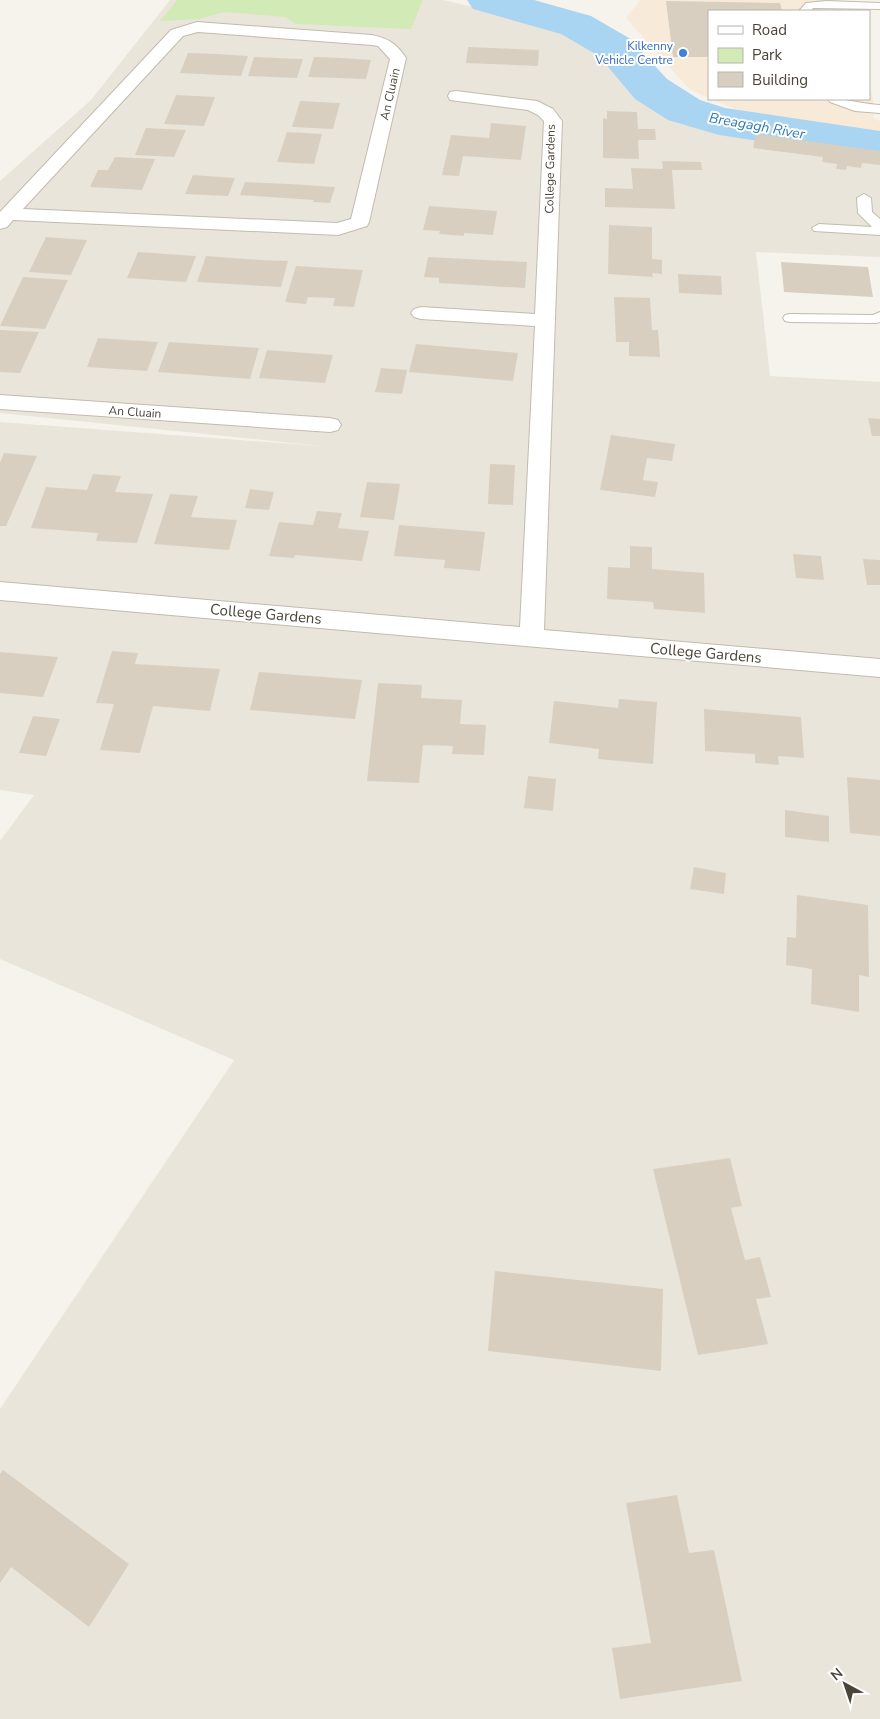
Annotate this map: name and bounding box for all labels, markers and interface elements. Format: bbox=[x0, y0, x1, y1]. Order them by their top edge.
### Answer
legend bbox=[708, 10, 870, 100]
text: Road bbox=[752, 20, 787, 40]
place label: Kilkenny Vehicle Centre bbox=[594, 38, 674, 68]
text: Park bbox=[752, 45, 782, 65]
marker: Kilkenny Vehicle Centre bbox=[677, 47, 689, 59]
street label: An Cluain bbox=[376, 66, 404, 122]
text: Building bbox=[752, 70, 808, 90]
water label: Breagagh River bbox=[708, 108, 807, 144]
street label: College Gardens bbox=[541, 124, 559, 214]
street label: An Cluain bbox=[108, 402, 162, 422]
street label: College Gardens bbox=[209, 599, 323, 629]
street label: College Gardens bbox=[649, 638, 763, 668]
north arrow bbox=[820, 1659, 870, 1709]
text: N bbox=[827, 1664, 847, 1685]

